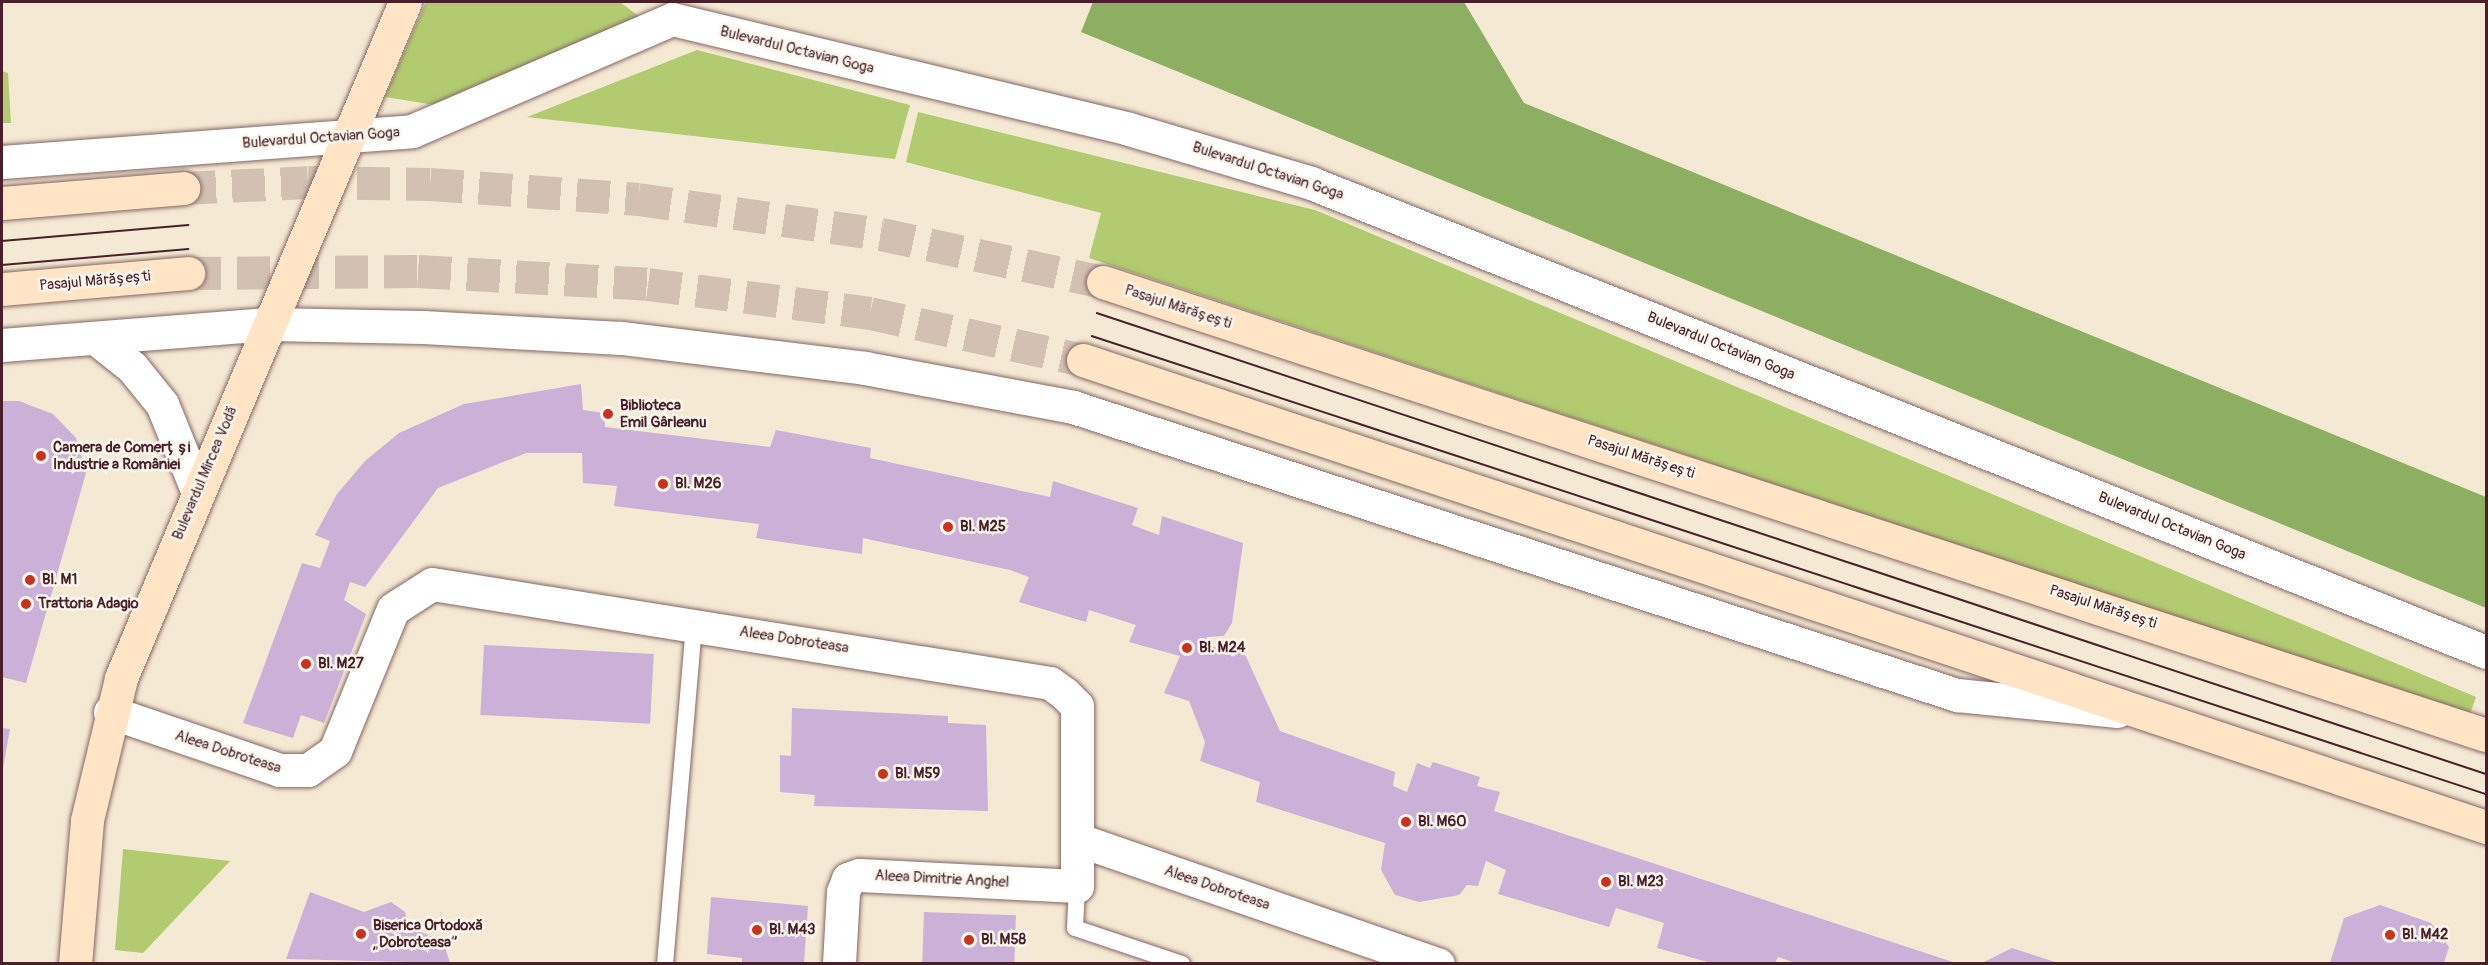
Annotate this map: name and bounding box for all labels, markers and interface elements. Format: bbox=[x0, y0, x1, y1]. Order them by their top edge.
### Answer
street label: Bulevardul Octavian Goga bbox=[718, 22, 876, 78]
street label: Bulevardul Octavian Goga bbox=[242, 124, 400, 152]
street label: Bulevardul Octavian Goga bbox=[1190, 138, 1346, 204]
street label: Pasajul Mărășești bbox=[39, 267, 151, 295]
street label: Pasajul Mărășești bbox=[1122, 281, 1234, 333]
street label: Bulevardul Octavian Goga bbox=[1644, 308, 1798, 384]
place label: Biblioteca Emil Gârleanu bbox=[620, 396, 706, 431]
street label: Bulevardul Mircea Vodă bbox=[169, 403, 241, 543]
marker: Biblioteca Emil Gârleanu bbox=[601, 407, 615, 421]
street label: Pasajul Mărășești bbox=[1585, 431, 1697, 483]
place label: Camera de Comerț și Industrie a României bbox=[53, 438, 191, 473]
marker: Camera de Comerț și Industrie a României bbox=[34, 449, 48, 463]
place label: Bl. M26 bbox=[675, 475, 722, 493]
marker: Bl. M26 bbox=[656, 477, 670, 491]
street label: Bulevardul Octavian Goga bbox=[2095, 488, 2249, 564]
place label: Bl. M25 bbox=[960, 518, 1006, 536]
marker: Bl. M25 bbox=[941, 520, 955, 534]
place label: Bl. M1 bbox=[42, 571, 77, 589]
marker: Bl. M1 bbox=[23, 573, 37, 587]
street label: Pasajul Mărășești bbox=[2047, 581, 2159, 633]
place label: Trattoria Adagio bbox=[38, 595, 138, 613]
marker: Trattoria Adagio bbox=[19, 597, 33, 611]
street label: Aleea Dobroteasa bbox=[738, 622, 850, 658]
place label: Bl. M24 bbox=[1199, 639, 1245, 657]
marker: Bl. M24 bbox=[1180, 641, 1194, 655]
place label: Bl. M27 bbox=[318, 655, 364, 673]
marker: Bl. M27 bbox=[299, 657, 313, 671]
street label: Aleea Dobroteasa bbox=[173, 726, 283, 778]
place label: Bl. M59 bbox=[895, 765, 940, 783]
marker: Bl. M59 bbox=[876, 767, 890, 781]
place label: Bl. M60 bbox=[1418, 813, 1466, 831]
marker: Bl. M60 bbox=[1399, 815, 1413, 829]
street label: Aleea Dobroteasa bbox=[1162, 862, 1272, 914]
street label: Aleea Dimitrie Anghel bbox=[874, 866, 1010, 892]
place label: Bl. M23 bbox=[1618, 873, 1664, 891]
marker: Bl. M23 bbox=[1599, 875, 1613, 889]
place label: Biserica Ortodoxă „Dobroteasa” bbox=[373, 916, 483, 951]
place label: Bl. M43 bbox=[769, 921, 815, 939]
marker: Bl. M43 bbox=[750, 923, 764, 937]
place label: Bl. M42 bbox=[2402, 926, 2448, 944]
marker: Biserica Ortodoxă „Dobroteasa” bbox=[354, 927, 368, 941]
marker: Bl. M42 bbox=[2383, 928, 2397, 942]
place label: Bl. M58 bbox=[981, 931, 1026, 949]
marker: Bl. M58 bbox=[962, 933, 976, 947]

